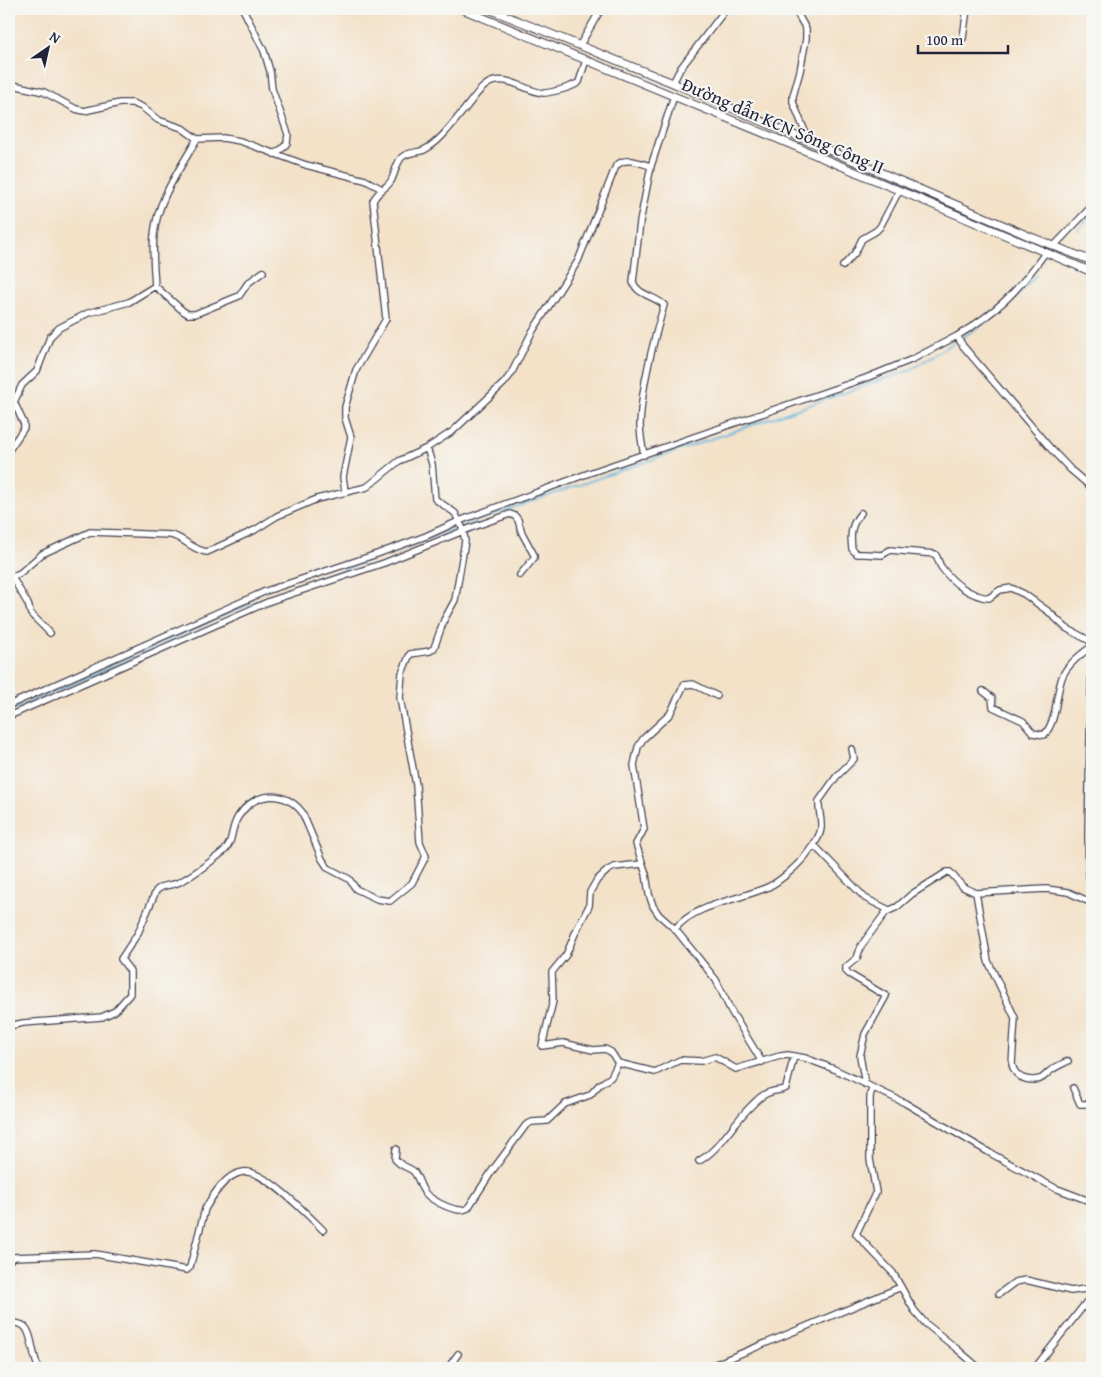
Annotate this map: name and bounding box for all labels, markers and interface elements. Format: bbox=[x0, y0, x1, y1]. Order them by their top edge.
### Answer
north arrow bbox=[22, 22, 72, 72]
scale bar bbox=[918, 22, 1008, 54]
text: N bbox=[46, 26, 65, 48]
text: 100 m bbox=[926, 29, 964, 50]
street label: Đường dẫn KCN Sông Công II bbox=[678, 71, 889, 181]

